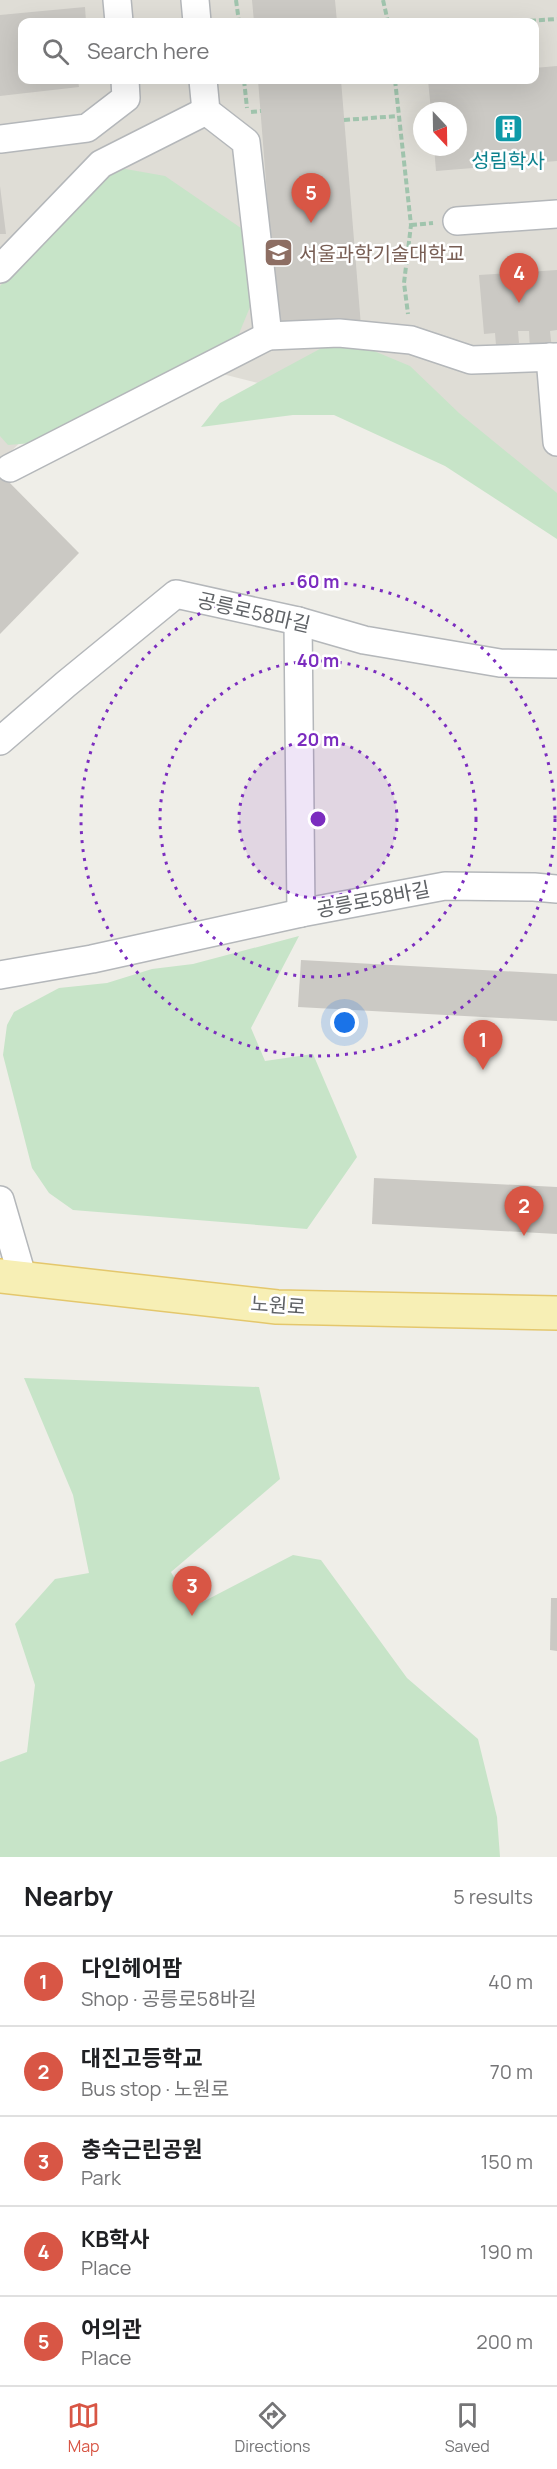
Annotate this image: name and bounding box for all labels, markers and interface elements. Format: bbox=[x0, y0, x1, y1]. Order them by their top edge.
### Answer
search box bbox=[18, 18, 539, 84]
icon: search bbox=[39, 35, 72, 68]
text: Search here bbox=[87, 36, 209, 66]
north arrow bbox=[413, 102, 467, 156]
building icon: 성림학사 bbox=[492, 113, 524, 145]
place label: 성림학사 bbox=[471, 147, 545, 174]
pin: 5 bbox=[292, 174, 330, 223]
school or university icon: 서울과학기술대학교 bbox=[262, 237, 294, 269]
place label: 서울과학기술대학교 bbox=[299, 240, 465, 267]
pin: 4 bbox=[500, 254, 538, 303]
text: 60 m bbox=[297, 569, 339, 593]
street label: 공릉로58마길 bbox=[195, 586, 313, 638]
text: 40 m bbox=[297, 648, 339, 672]
text: 20 m bbox=[297, 727, 339, 751]
centre of rings bbox=[308, 809, 328, 829]
street label: 공릉로58바길 bbox=[314, 875, 432, 923]
your location bbox=[330, 1008, 359, 1037]
pin: 1 bbox=[464, 1020, 502, 1070]
pin: 2 bbox=[504, 1186, 544, 1236]
street label: 노원로 bbox=[250, 1290, 306, 1320]
pin: 3 bbox=[172, 1566, 212, 1616]
text: Nearby bbox=[24, 1878, 113, 1914]
text: 5 results bbox=[453, 1883, 533, 1910]
text: 다인헤어팜 bbox=[81, 1953, 182, 1983]
text: 1 bbox=[39, 1968, 48, 1995]
text: 40 m bbox=[488, 1968, 533, 1995]
text: Shop · 공릉로58바길 bbox=[81, 1985, 257, 2012]
text: 대진고등학교 bbox=[81, 2043, 202, 2073]
text: 2 bbox=[38, 2058, 49, 2085]
text: 70 m bbox=[490, 2058, 533, 2085]
text: Bus stop · 노원로 bbox=[81, 2075, 229, 2102]
text: 충숙근린공원 bbox=[81, 2134, 202, 2164]
text: 3 bbox=[38, 2148, 49, 2175]
text: 150 m bbox=[480, 2148, 533, 2175]
text: Park bbox=[81, 2164, 121, 2191]
text: KB학사 bbox=[81, 2224, 150, 2254]
text: 4 bbox=[37, 2238, 50, 2265]
text: 190 m bbox=[480, 2238, 533, 2265]
text: Place bbox=[81, 2254, 131, 2281]
text: 어의관 bbox=[81, 2314, 142, 2344]
text: 5 bbox=[38, 2328, 49, 2355]
text: 200 m bbox=[476, 2328, 533, 2355]
text: Place bbox=[81, 2344, 131, 2371]
tab: Map bbox=[67, 2399, 100, 2457]
tab: Directions bbox=[235, 2399, 310, 2457]
tab: Saved bbox=[445, 2399, 490, 2457]

